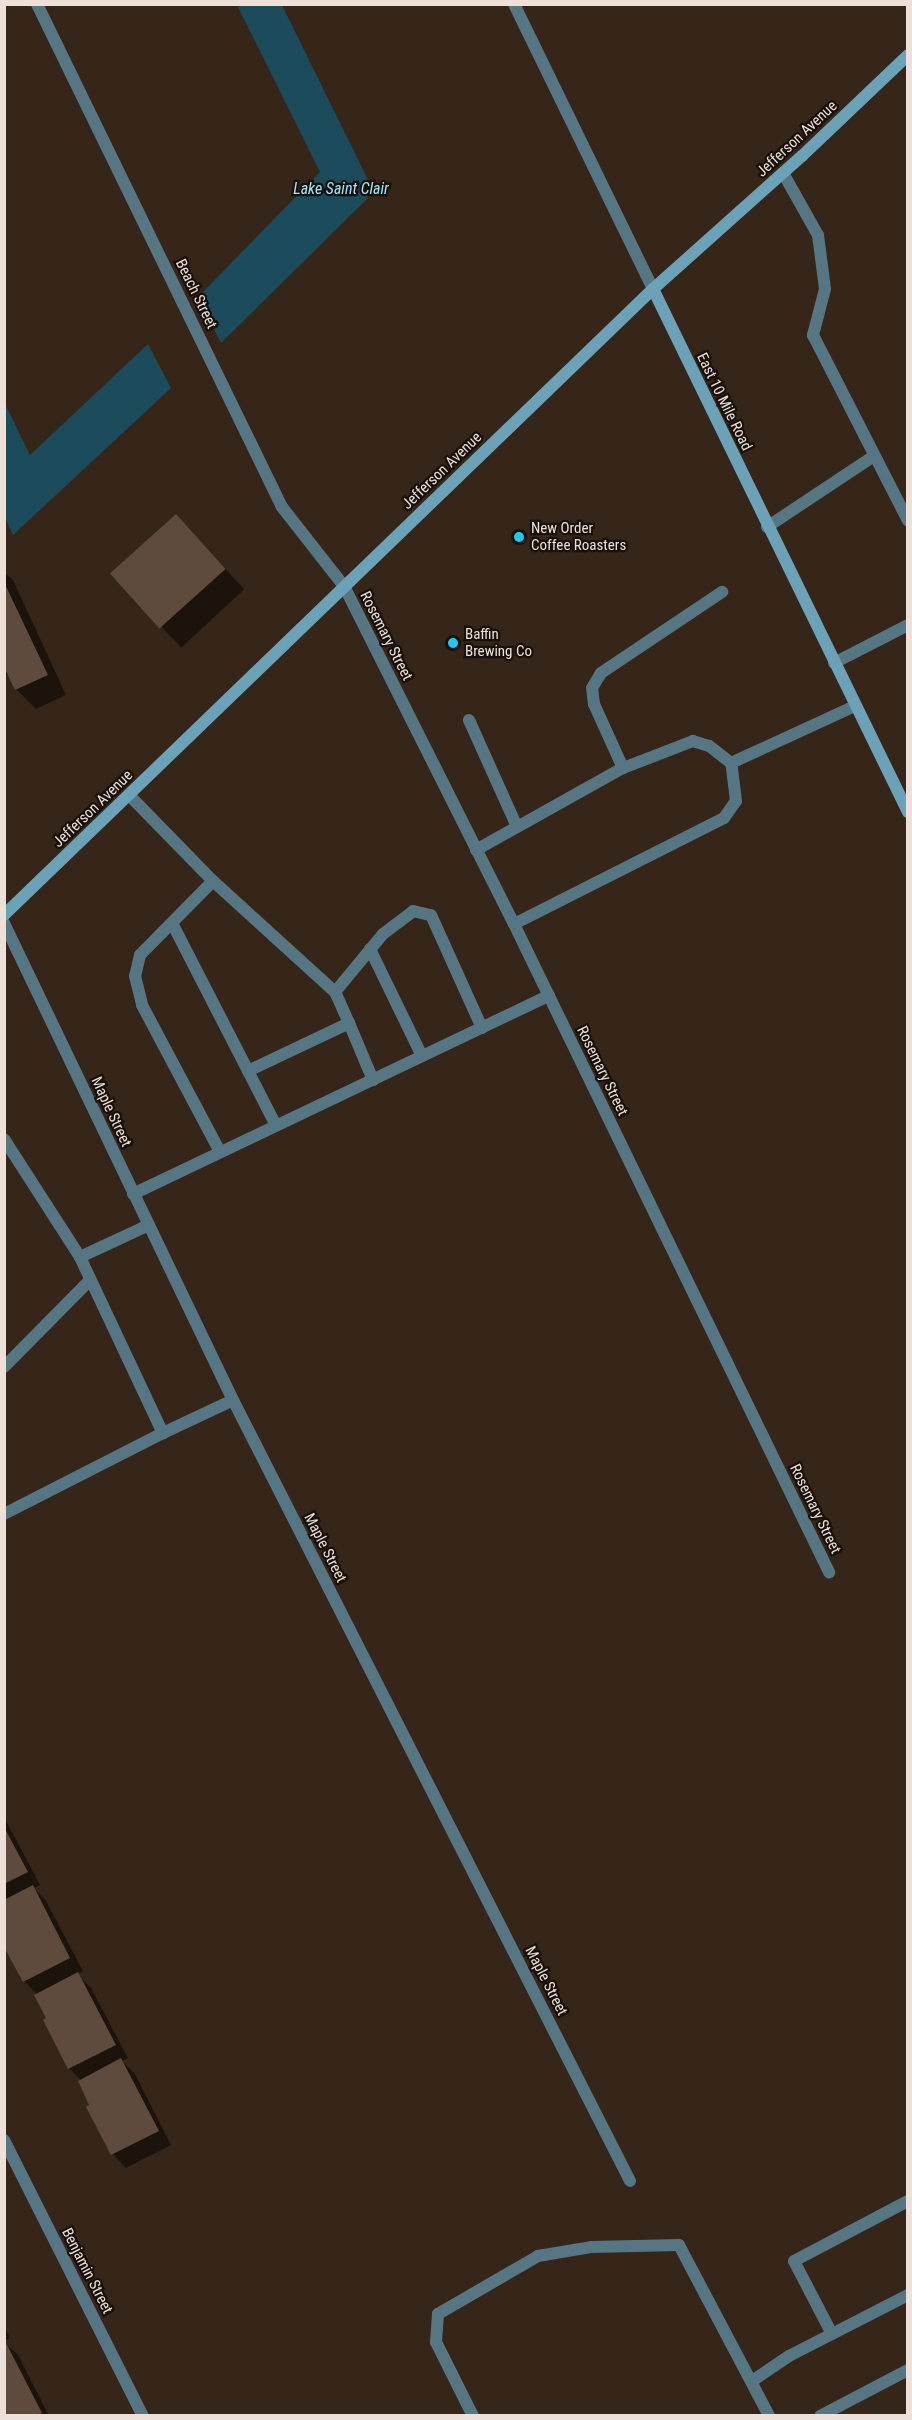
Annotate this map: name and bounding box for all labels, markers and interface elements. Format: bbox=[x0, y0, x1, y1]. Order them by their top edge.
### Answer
street label: Jefferson Avenue bbox=[753, 97, 841, 181]
water label: Lake Saint Clair bbox=[293, 179, 389, 199]
street label: Beach Street bbox=[171, 256, 221, 332]
street label: East 10 Mile Road bbox=[693, 350, 755, 454]
street label: Jefferson Avenue bbox=[399, 429, 485, 513]
place label: New Order Coffee Roasters bbox=[531, 519, 626, 554]
marker: New Order Coffee Roasters bbox=[512, 530, 526, 544]
street label: Rosemary Street bbox=[356, 589, 416, 683]
place label: Baffin Brewing Co bbox=[465, 625, 532, 660]
marker: Baffin Brewing Co bbox=[446, 636, 460, 650]
street label: Jefferson Avenue bbox=[50, 767, 136, 851]
street label: Rosemary Street bbox=[573, 1023, 631, 1119]
street label: Maple Street bbox=[87, 1074, 135, 1150]
street label: Rosemary Street bbox=[786, 1461, 844, 1557]
street label: Maple Street bbox=[300, 1511, 350, 1585]
street label: Maple Street bbox=[521, 1944, 571, 2018]
street label: Benjamin Street bbox=[58, 2225, 116, 2317]

